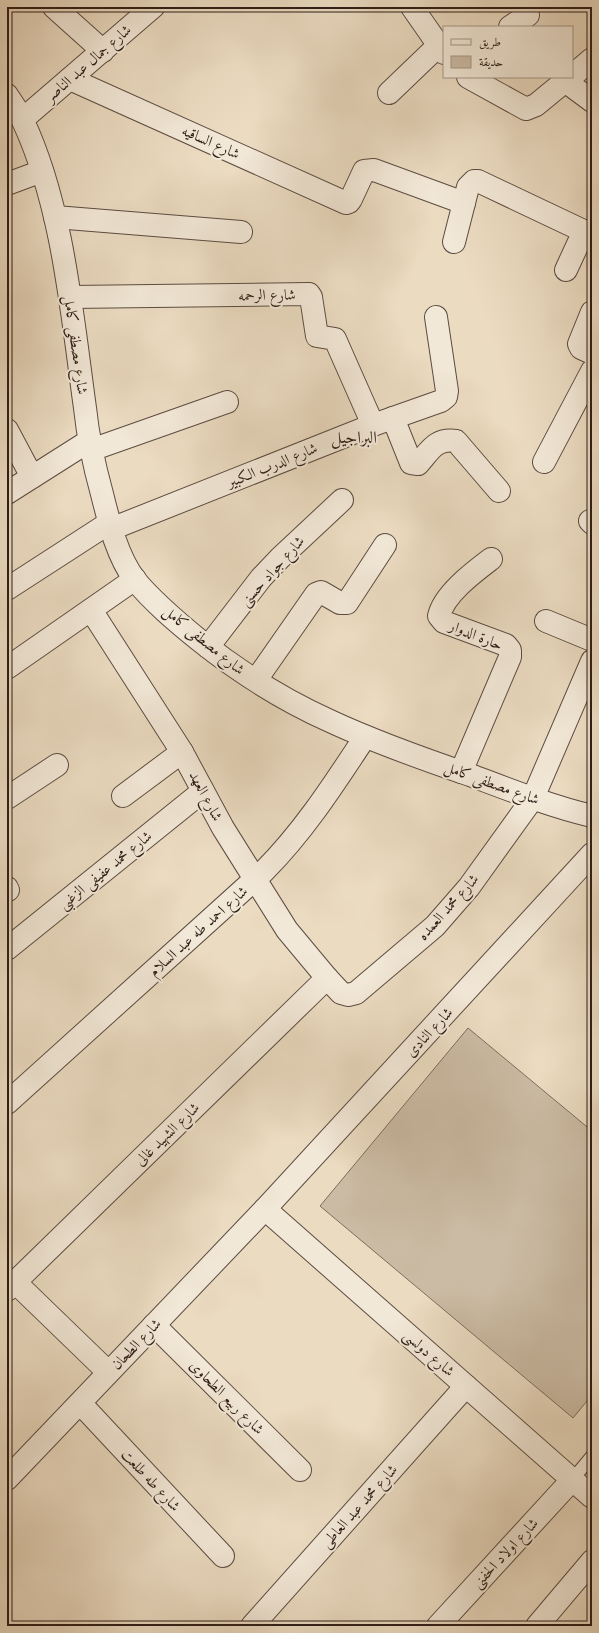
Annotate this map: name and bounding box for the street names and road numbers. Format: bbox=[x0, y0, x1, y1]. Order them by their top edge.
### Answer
street label: شارع جمال عبد الناصر bbox=[39, 20, 138, 110]
street label: شارع الساقيه bbox=[178, 120, 243, 166]
street label: شارع الرحمه bbox=[238, 284, 296, 309]
street label: شارع مصطفى كامل bbox=[56, 294, 93, 396]
street label: شارع الدرب الكبير bbox=[222, 438, 321, 496]
street label: شارع جواد حسنى bbox=[235, 531, 311, 613]
street label: شارع مصطفى كامل bbox=[157, 601, 249, 681]
street label: حارة الدوار bbox=[444, 614, 506, 655]
street label: شارع مصطفى كامل bbox=[441, 757, 542, 812]
street label: شارع العهد bbox=[182, 767, 228, 826]
street label: شارع محمد عفيفى الزغبى bbox=[54, 826, 158, 916]
street label: شارع محمد العمده bbox=[413, 869, 485, 947]
street label: شارع احمد طه عبد السلام bbox=[144, 881, 254, 983]
street label: شارع النادى bbox=[401, 1003, 459, 1063]
street label: شارع الشهيد غالى bbox=[130, 1098, 206, 1172]
street label: شارع الطحان bbox=[106, 1314, 168, 1376]
street label: شارع دولسى bbox=[397, 1325, 459, 1383]
street label: شارع ربيع الطحاوى bbox=[182, 1355, 269, 1442]
street label: شارع طه طلعت bbox=[115, 1444, 185, 1518]
street label: شارع محمد عبد العاطى bbox=[316, 1460, 404, 1554]
street label: شارع اولاد الحفنى bbox=[467, 1514, 545, 1594]

